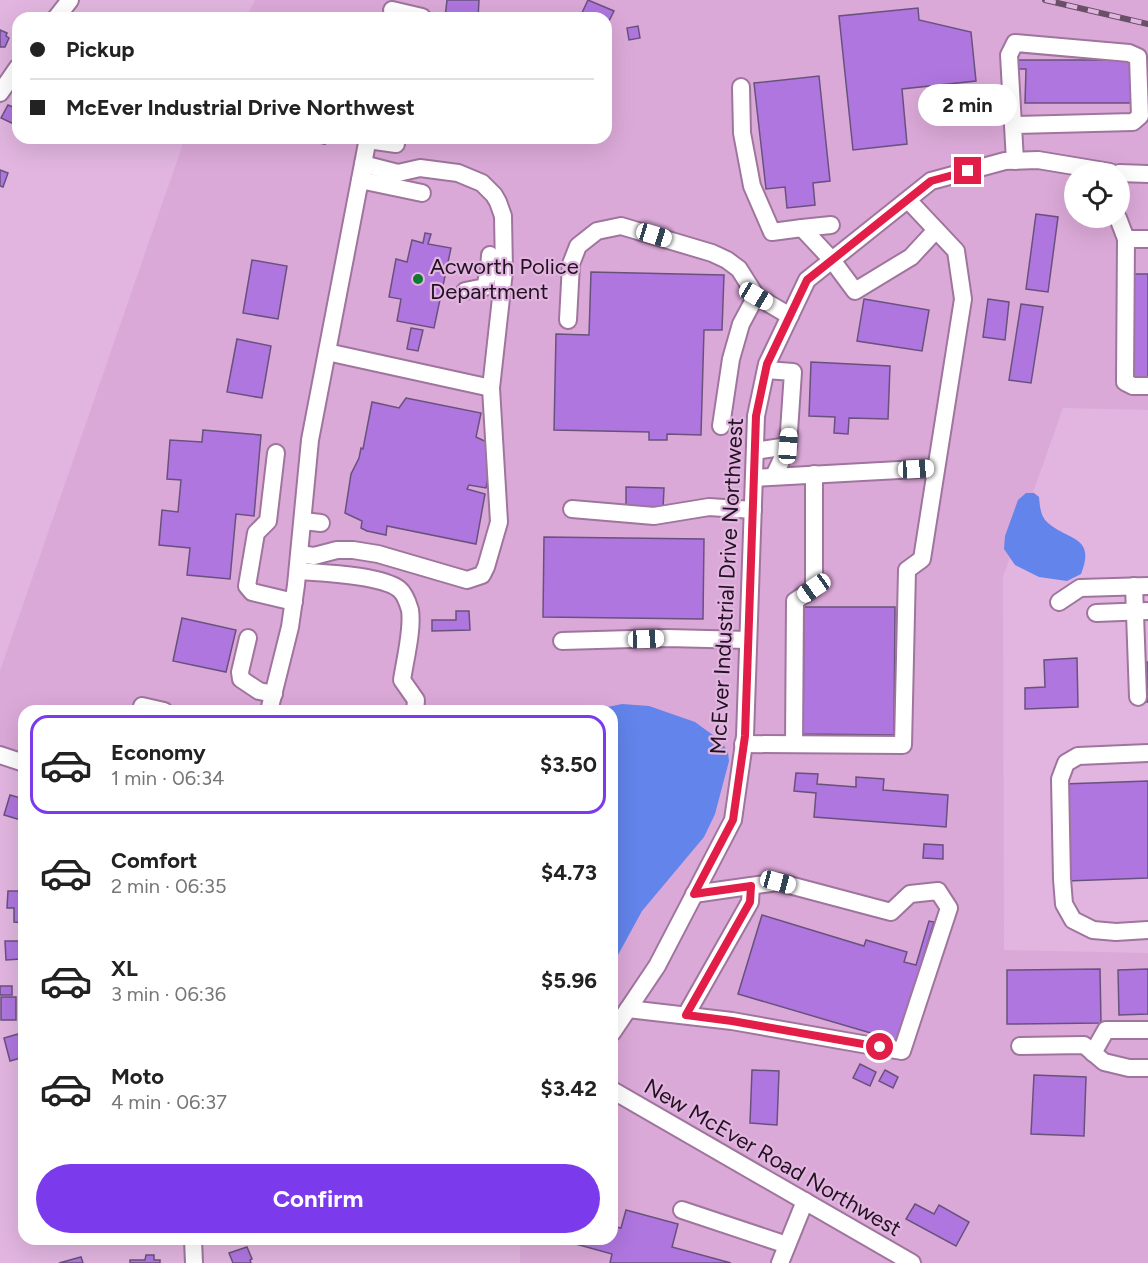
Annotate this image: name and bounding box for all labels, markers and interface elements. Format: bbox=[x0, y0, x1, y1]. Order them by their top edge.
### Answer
text: Pickup bbox=[66, 36, 135, 63]
callout: 2 min bbox=[918, 84, 1018, 126]
text: 2 min bbox=[942, 93, 993, 117]
text: McEver Industrial Drive Northwest bbox=[66, 94, 415, 121]
route end bbox=[954, 157, 981, 184]
map controls bbox=[1064, 162, 1130, 228]
button: locate bbox=[1064, 162, 1130, 228]
car bbox=[634, 221, 674, 249]
place label: Acworth Police Department bbox=[430, 253, 579, 305]
marker: Acworth Police Department bbox=[411, 272, 425, 286]
car bbox=[736, 279, 776, 313]
street label: McEver Industrial Drive Northwest bbox=[704, 417, 749, 755]
car bbox=[778, 427, 798, 465]
car bbox=[898, 459, 934, 479]
car bbox=[794, 570, 834, 606]
car bbox=[628, 629, 664, 649]
icon: car bbox=[39, 738, 93, 792]
text: Economy bbox=[111, 739, 206, 766]
text: $3.50 bbox=[540, 751, 597, 778]
text: 1 min · 06:34 bbox=[111, 766, 224, 790]
icon: car bbox=[39, 846, 93, 900]
text: Comfort bbox=[111, 847, 197, 874]
text: $4.73 bbox=[541, 859, 597, 886]
car bbox=[758, 869, 798, 895]
text: 2 min · 06:35 bbox=[111, 874, 226, 898]
icon: car bbox=[39, 954, 93, 1008]
text: XL bbox=[111, 955, 138, 982]
text: $5.96 bbox=[541, 967, 597, 994]
text: 3 min · 06:36 bbox=[111, 982, 226, 1006]
route start bbox=[866, 1033, 893, 1060]
icon: car bbox=[39, 1062, 93, 1116]
text: Moto bbox=[111, 1063, 164, 1090]
street label: New McEver Road Northwest bbox=[639, 1073, 906, 1242]
text: $3.42 bbox=[540, 1075, 597, 1102]
text: 4 min · 06:37 bbox=[111, 1090, 227, 1114]
button: Confirm bbox=[36, 1164, 600, 1233]

